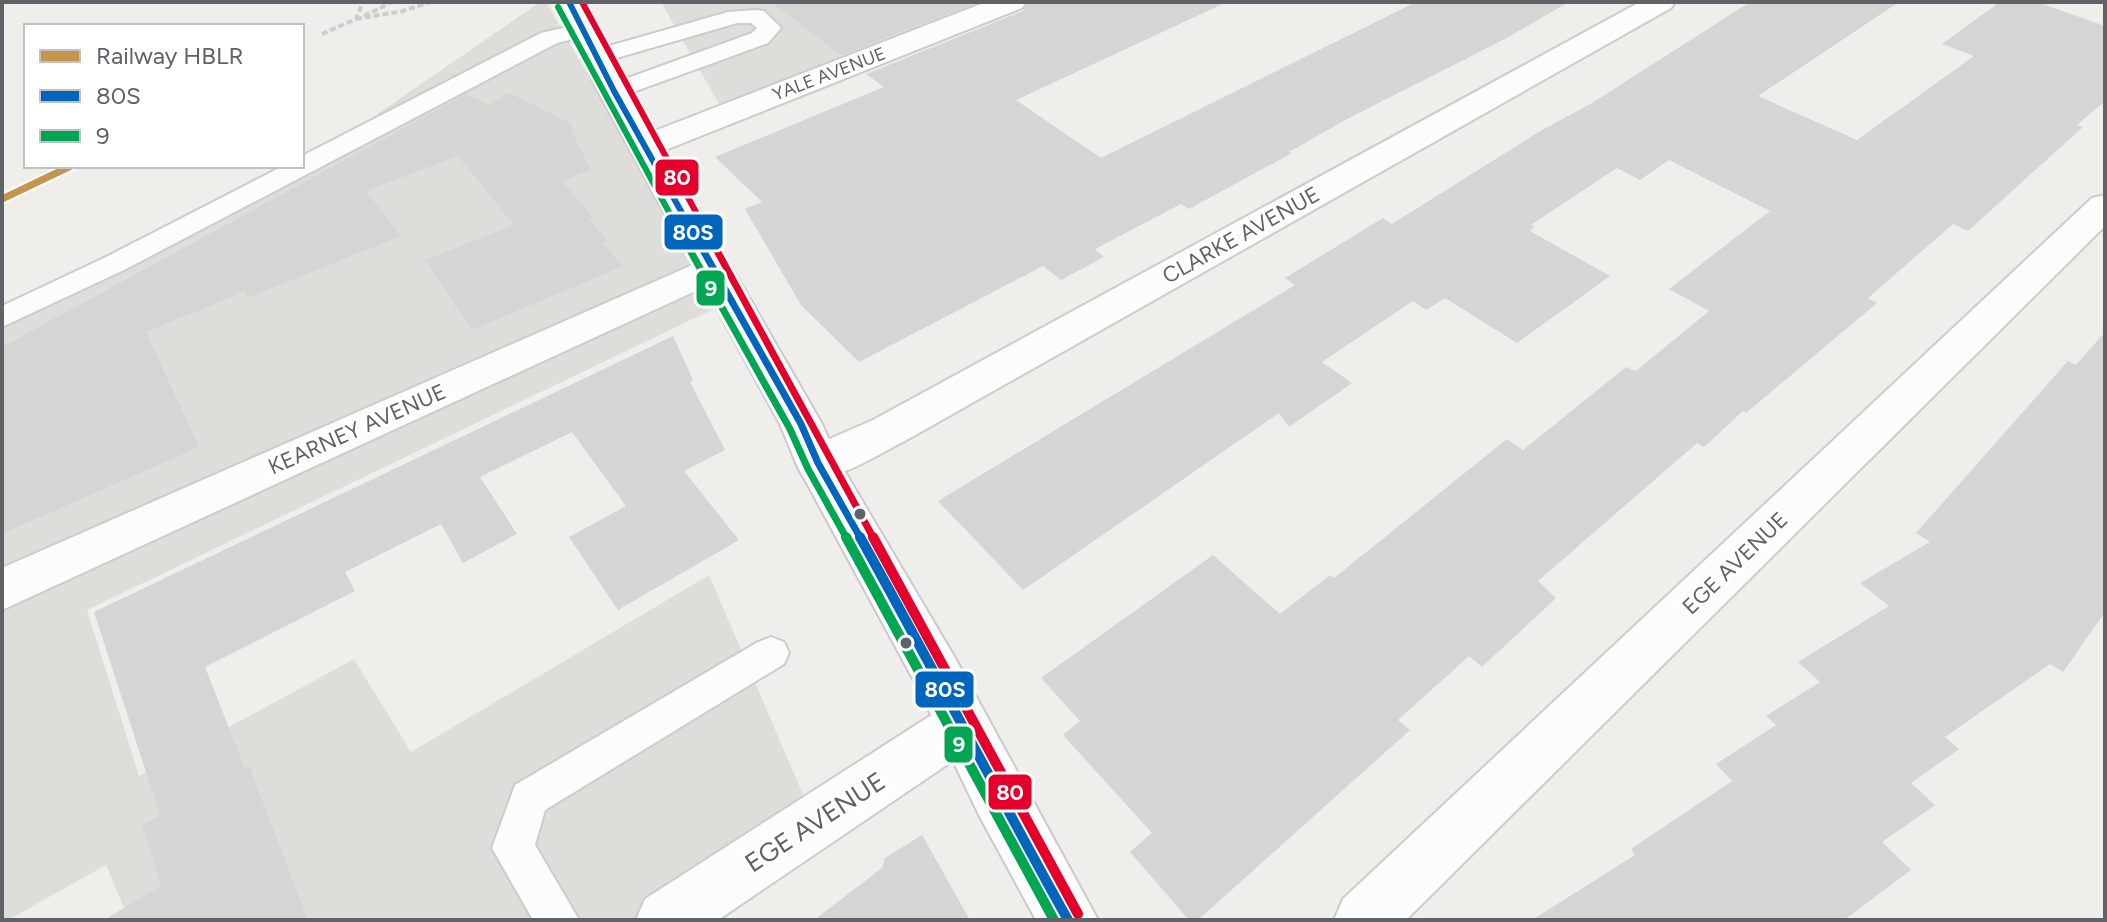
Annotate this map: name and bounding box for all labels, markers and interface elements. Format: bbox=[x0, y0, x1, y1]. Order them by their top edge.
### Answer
legend bbox=[24, 24, 304, 168]
text: Railway HBLR bbox=[96, 41, 243, 70]
street label: YALE AVENUE bbox=[769, 42, 889, 106]
text: 80S bbox=[96, 81, 141, 110]
text: 9 bbox=[96, 121, 110, 150]
line badge: 80 bbox=[654, 158, 700, 197]
text: 80 bbox=[663, 164, 691, 191]
street label: CLARKE AVENUE bbox=[1158, 181, 1324, 289]
line badge: 80S bbox=[663, 213, 724, 251]
text: 80S bbox=[672, 219, 714, 246]
line badge: 9 bbox=[695, 269, 726, 307]
text: 9 bbox=[705, 275, 717, 302]
street label: KEARNEY AVENUE bbox=[264, 378, 450, 480]
unlabelled marker bbox=[852, 506, 868, 522]
street label: EGE AVENUE bbox=[1677, 506, 1793, 620]
unlabelled marker bbox=[898, 635, 914, 651]
line badge: 80S bbox=[914, 670, 975, 709]
text: 80S bbox=[924, 676, 966, 703]
line badge: 9 bbox=[943, 725, 974, 764]
text: 9 bbox=[953, 731, 965, 758]
street label: EGE AVENUE bbox=[739, 765, 891, 879]
line badge: 80 bbox=[987, 773, 1033, 811]
text: 80 bbox=[996, 779, 1024, 806]

